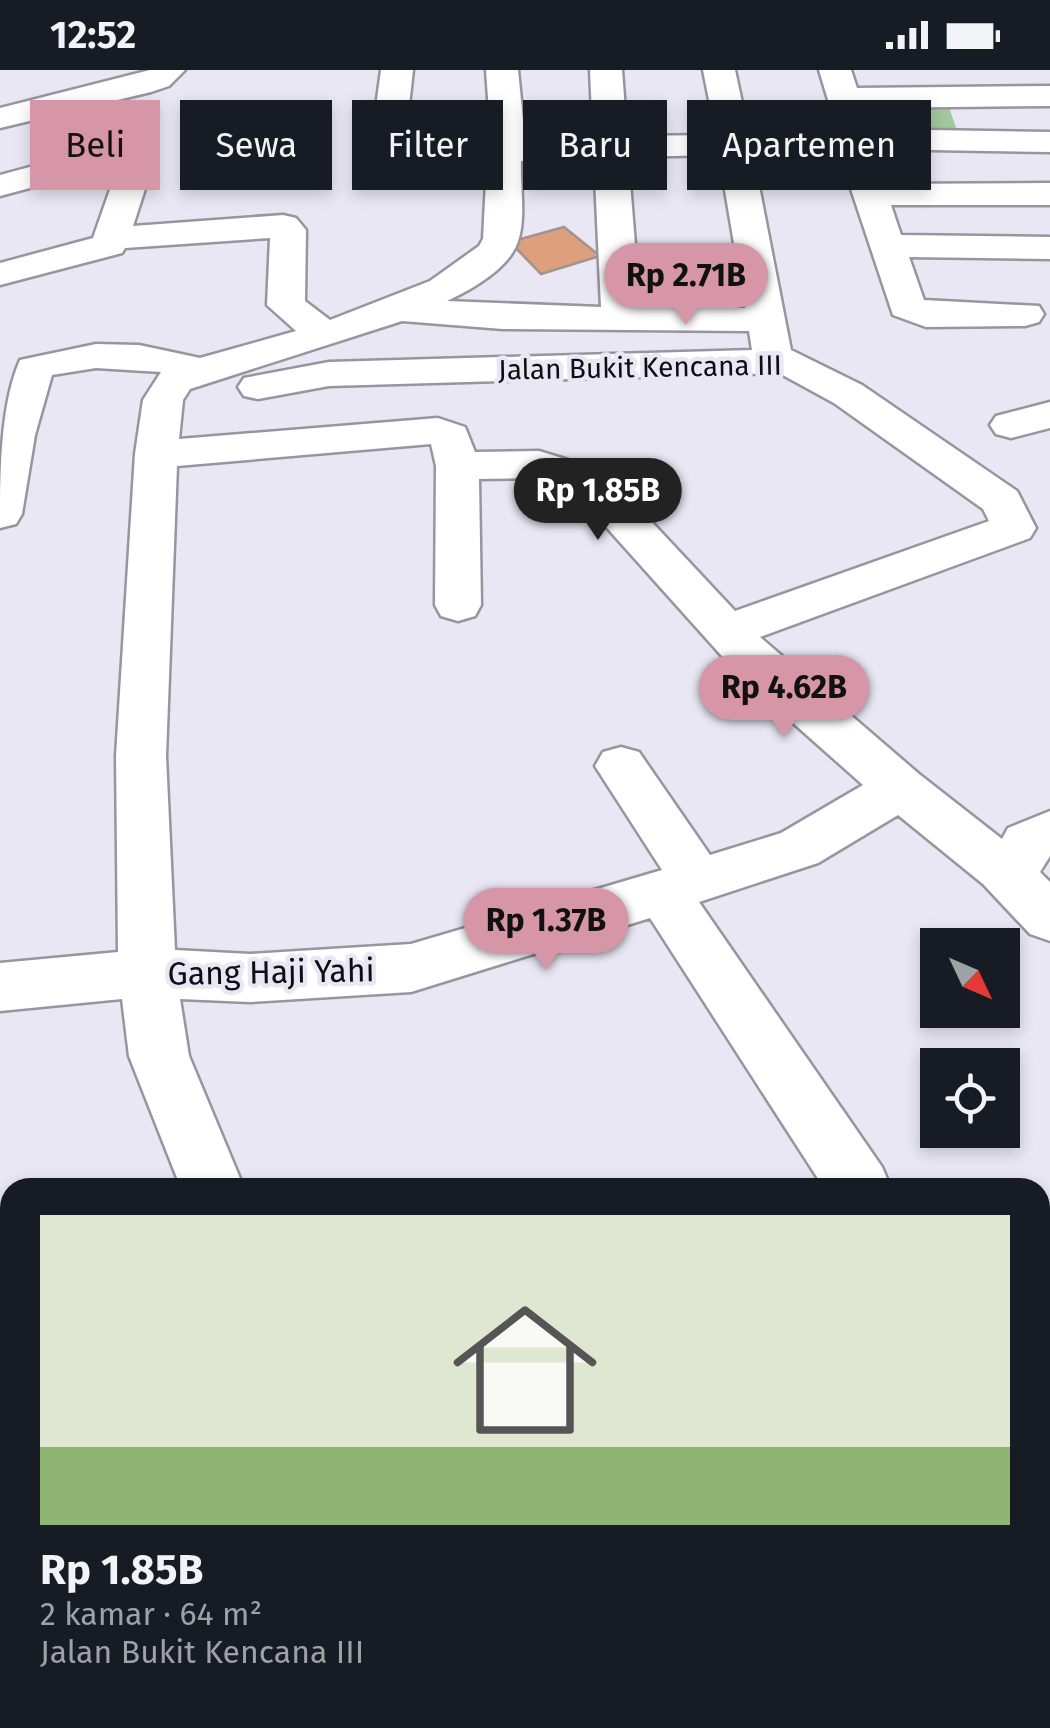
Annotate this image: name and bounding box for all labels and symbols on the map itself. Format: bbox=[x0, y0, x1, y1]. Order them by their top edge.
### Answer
pin: Rp 2.71B bbox=[583, 243, 789, 328]
street label: Jalan Bukit Kencana III bbox=[498, 349, 782, 386]
pin: Rp 1.85B bbox=[495, 458, 701, 543]
pin: Rp 4.62B bbox=[681, 655, 887, 740]
pin: Rp 1.37B bbox=[443, 888, 649, 973]
north arrow bbox=[920, 928, 1020, 1028]
street label: Gang Haji Yahi bbox=[167, 951, 375, 993]

